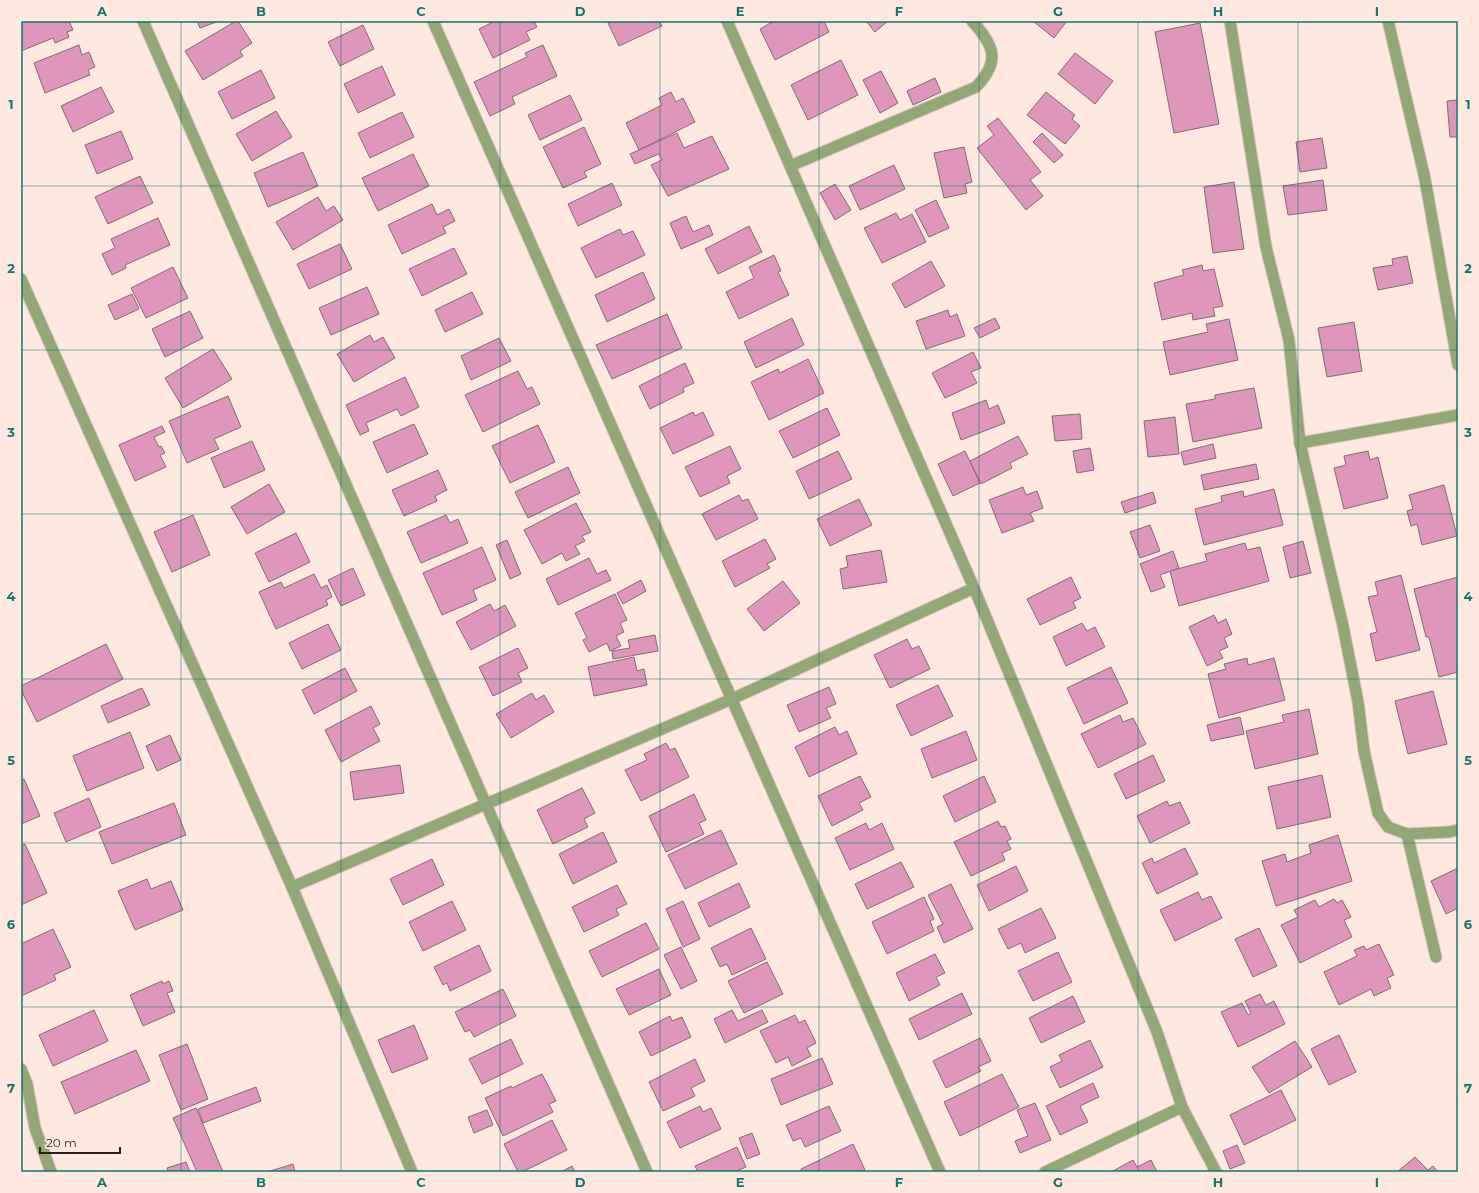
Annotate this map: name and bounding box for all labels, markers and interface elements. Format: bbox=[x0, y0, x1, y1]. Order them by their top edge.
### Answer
text: A bbox=[96, 3, 108, 19]
text: B bbox=[256, 3, 266, 19]
text: C bbox=[416, 3, 426, 19]
text: D bbox=[575, 3, 586, 19]
text: E bbox=[736, 3, 745, 19]
text: F bbox=[895, 3, 903, 19]
text: G bbox=[1053, 3, 1063, 19]
text: H bbox=[1213, 3, 1223, 19]
text: I bbox=[1375, 3, 1379, 19]
text: 1 bbox=[8, 96, 14, 112]
text: 1 bbox=[1465, 96, 1471, 112]
text: 2 bbox=[7, 260, 15, 276]
text: 2 bbox=[1464, 260, 1472, 276]
text: 3 bbox=[6, 424, 15, 440]
text: 3 bbox=[1463, 424, 1472, 440]
text: 4 bbox=[7, 588, 16, 604]
text: 4 bbox=[1464, 588, 1473, 604]
text: 5 bbox=[7, 752, 15, 768]
text: 5 bbox=[1464, 752, 1472, 768]
text: 6 bbox=[7, 916, 16, 932]
text: 6 bbox=[1464, 916, 1473, 932]
text: 7 bbox=[7, 1080, 15, 1096]
text: 7 bbox=[1464, 1080, 1472, 1096]
scale bar bbox=[40, 1129, 120, 1155]
text: 20 m bbox=[46, 1135, 77, 1150]
text: A bbox=[96, 1174, 108, 1190]
text: B bbox=[256, 1174, 266, 1190]
text: C bbox=[416, 1174, 426, 1190]
text: D bbox=[575, 1174, 586, 1190]
text: E bbox=[736, 1174, 745, 1190]
text: F bbox=[895, 1174, 903, 1190]
text: G bbox=[1053, 1174, 1063, 1190]
text: H bbox=[1213, 1174, 1223, 1190]
text: I bbox=[1375, 1174, 1379, 1190]

